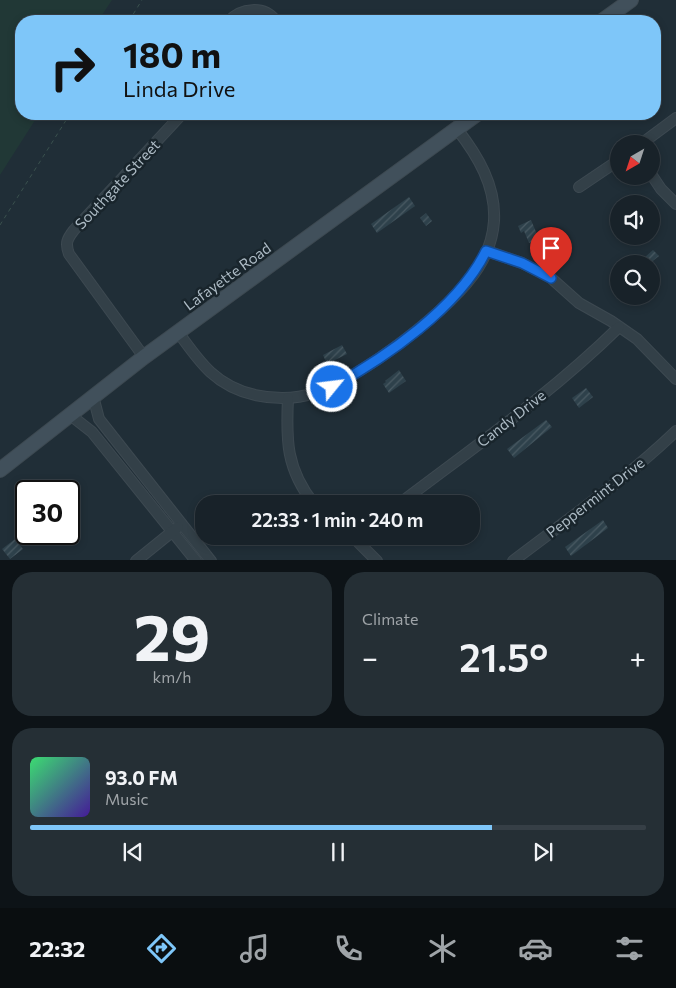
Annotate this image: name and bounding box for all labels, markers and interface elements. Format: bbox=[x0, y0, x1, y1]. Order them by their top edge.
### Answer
text: 180 m bbox=[123, 32, 221, 75]
icon: right bbox=[40, 35, 105, 100]
text: Linda Drive bbox=[123, 75, 235, 102]
street label: Southgate Street bbox=[71, 135, 163, 233]
north arrow bbox=[610, 135, 660, 185]
map controls bbox=[610, 135, 660, 305]
button: sound bbox=[610, 195, 660, 245]
pin bbox=[530, 227, 572, 278]
icon: arrive bbox=[537, 234, 565, 262]
street label: Lafayette Road bbox=[180, 238, 274, 314]
button: search bbox=[610, 255, 660, 305]
position arrow bbox=[305, 360, 357, 412]
street label: Candy Drive bbox=[473, 386, 549, 450]
street label: Peppermint Drive bbox=[542, 453, 648, 541]
speed limit sign: 30 bbox=[15, 480, 80, 545]
text: 22:33 · 1 min · 240 m bbox=[252, 508, 423, 531]
text: 29 bbox=[134, 595, 210, 674]
text: Climate bbox=[362, 609, 418, 628]
text: 21.5° bbox=[459, 633, 548, 680]
text: − bbox=[362, 640, 378, 674]
text: + bbox=[630, 640, 646, 674]
text: km/h bbox=[153, 667, 191, 686]
text: 93.0 FM bbox=[105, 766, 178, 789]
text: Music bbox=[105, 789, 149, 808]
icon: previous bbox=[119, 838, 147, 866]
icon: pause bbox=[324, 838, 352, 866]
icon: next bbox=[529, 838, 557, 866]
icon: directions bbox=[144, 931, 179, 966]
icon: music bbox=[237, 931, 272, 966]
icon: phone bbox=[331, 931, 366, 966]
icon: climate bbox=[425, 931, 460, 966]
icon: car bbox=[518, 931, 553, 966]
icon: filters bbox=[612, 931, 647, 966]
text: 22:32 bbox=[29, 935, 85, 962]

